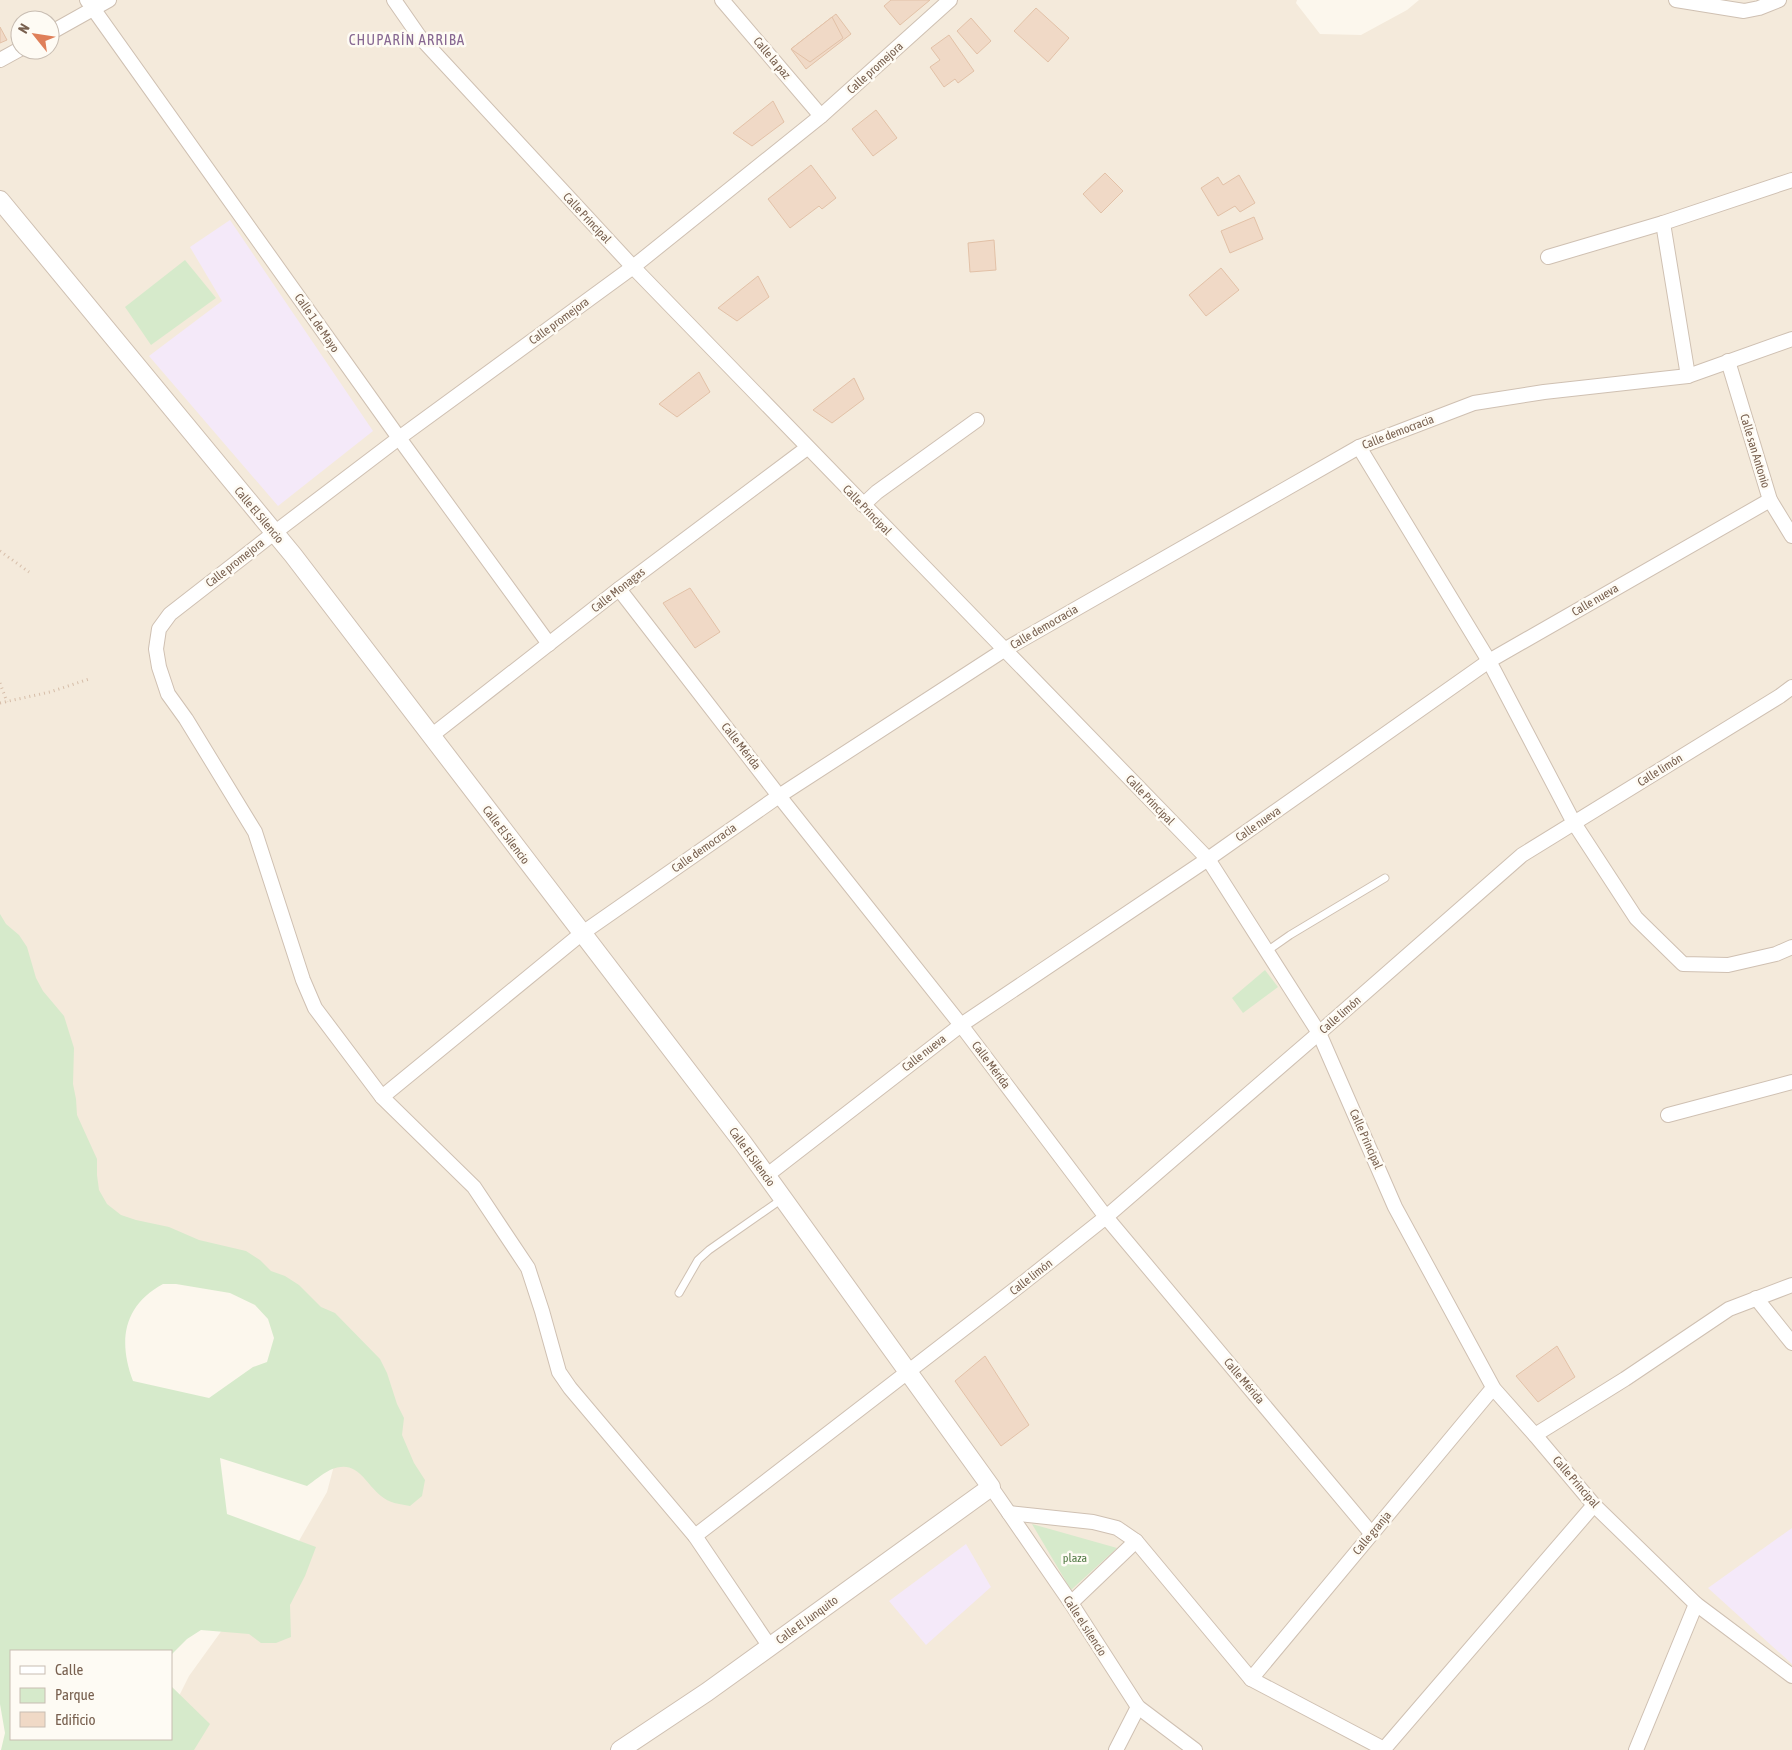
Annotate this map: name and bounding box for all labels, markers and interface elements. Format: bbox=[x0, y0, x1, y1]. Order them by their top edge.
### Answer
north arrow bbox=[10, 10, 60, 60]
text: N bbox=[15, 21, 33, 36]
district label: CHUPARÍN ARRIBA bbox=[349, 31, 465, 48]
street label: Calle la paz bbox=[750, 34, 794, 82]
street label: Calle promejora bbox=[844, 39, 906, 97]
street label: Calle Principal bbox=[560, 190, 614, 247]
street label: Calle 1 de Mayo bbox=[292, 291, 343, 355]
street label: Calle promejora bbox=[526, 295, 592, 347]
street label: Calle democracia bbox=[1360, 412, 1436, 452]
street label: Calle san Antonio bbox=[1737, 412, 1773, 490]
street label: Calle Principal bbox=[840, 482, 895, 538]
street label: Calle El Silencio bbox=[231, 484, 287, 546]
street label: Calle promejora bbox=[203, 536, 267, 590]
street label: Calle Monagas bbox=[588, 565, 648, 615]
street label: Calle nueva bbox=[1569, 581, 1621, 619]
street label: Calle democracia bbox=[1008, 602, 1080, 652]
street label: Calle Mérida bbox=[718, 720, 764, 772]
street label: Calle limón bbox=[1635, 751, 1685, 789]
street label: Calle Principal bbox=[1123, 772, 1178, 828]
street label: Calle El Silencio bbox=[480, 803, 533, 867]
street label: Calle nueva bbox=[1233, 803, 1283, 845]
street label: Calle democracia bbox=[669, 821, 739, 875]
street label: Calle limón bbox=[1316, 993, 1364, 1037]
street label: Calle nueva bbox=[899, 1032, 949, 1074]
street label: Calle Mérida bbox=[969, 1039, 1013, 1091]
street label: Calle Principal bbox=[1347, 1107, 1386, 1172]
street label: Calle El Silencio bbox=[726, 1125, 778, 1189]
street label: Calle limón bbox=[1007, 1256, 1055, 1298]
street label: Calle Mérida bbox=[1221, 1355, 1267, 1407]
street label: Calle Principal bbox=[1550, 1453, 1603, 1511]
street label: Calle granja bbox=[1350, 1508, 1394, 1558]
park label: plaza bbox=[1063, 1551, 1087, 1565]
street label: Calle El Junquito bbox=[773, 1593, 841, 1647]
street label: Calle el silencio bbox=[1060, 1593, 1110, 1659]
legend bbox=[10, 1650, 172, 1740]
text: Calle bbox=[55, 1661, 84, 1678]
text: Parque bbox=[55, 1686, 95, 1703]
text: Edificio bbox=[55, 1711, 96, 1728]

